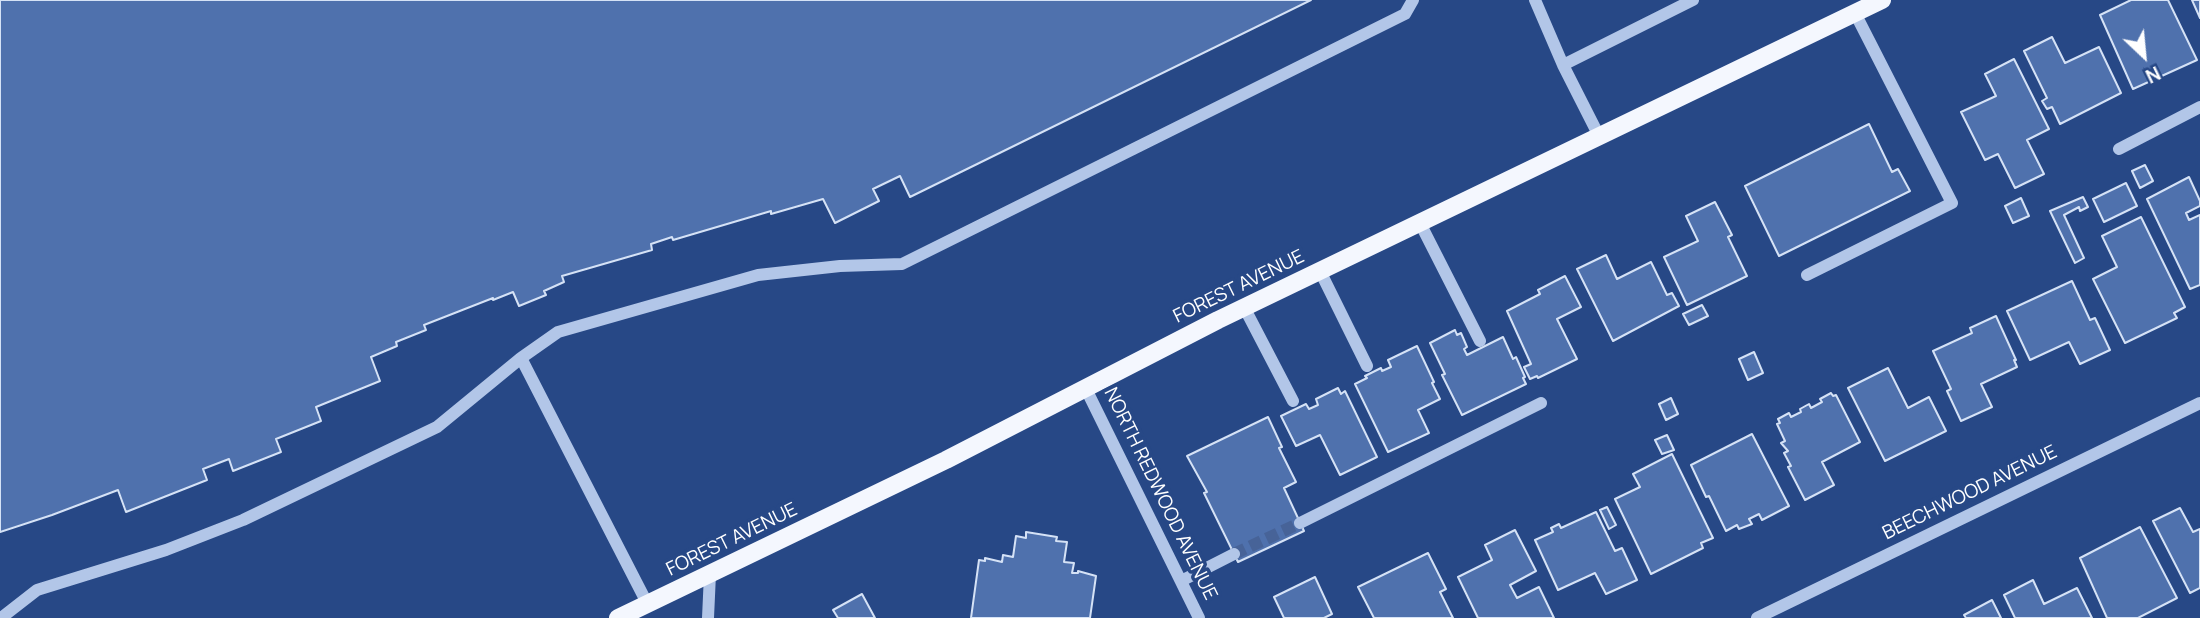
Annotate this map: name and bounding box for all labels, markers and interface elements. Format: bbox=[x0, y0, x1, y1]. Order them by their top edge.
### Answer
north arrow bbox=[2109, 21, 2179, 91]
text: N bbox=[2141, 60, 2165, 90]
street label: FOREST AVENUE bbox=[1170, 245, 1308, 329]
street label: NORTH REDWOOD AVENUE bbox=[1099, 384, 1221, 604]
street label: BEECHWOOD AVENUE bbox=[1879, 441, 2061, 545]
street label: FOREST AVENUE bbox=[663, 498, 801, 582]

